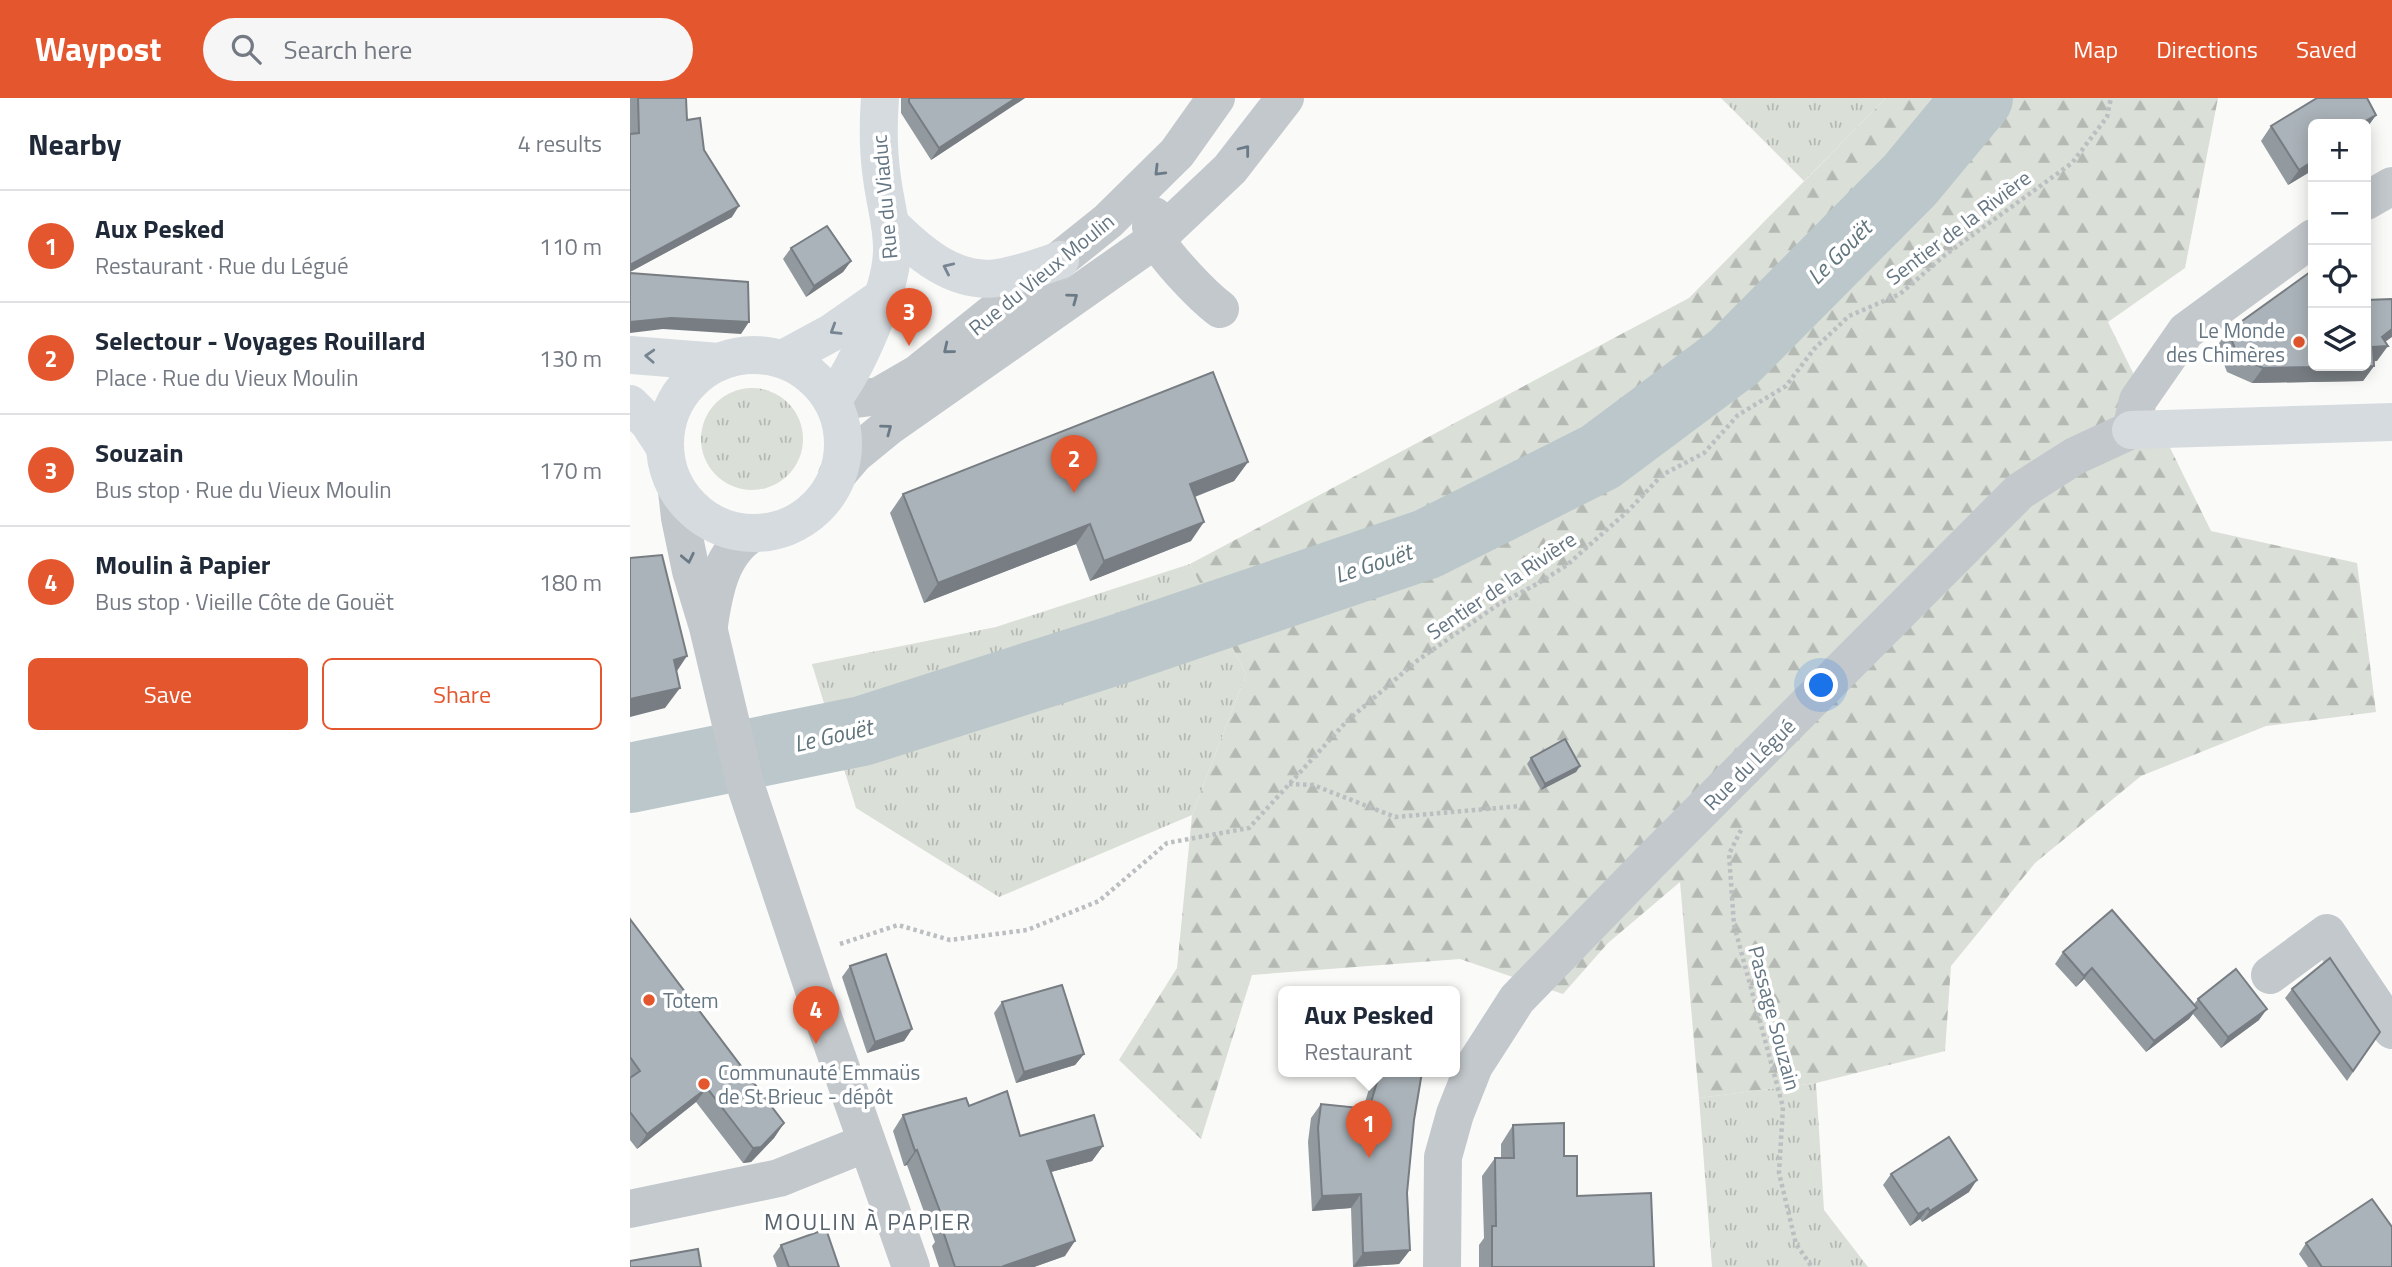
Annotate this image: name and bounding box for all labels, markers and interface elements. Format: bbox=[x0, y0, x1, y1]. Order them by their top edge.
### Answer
search box bbox=[203, 18, 693, 81]
text: Waypost bbox=[35, 24, 161, 74]
icon: search bbox=[227, 30, 265, 68]
text: Search here bbox=[283, 30, 412, 69]
text: Map bbox=[2073, 31, 2118, 67]
text: Directions bbox=[2156, 31, 2258, 67]
text: Saved bbox=[2296, 31, 2357, 67]
map controls bbox=[2308, 119, 2371, 371]
button: + bbox=[2308, 119, 2371, 182]
text: Nearby bbox=[28, 121, 121, 167]
text: 4 results bbox=[518, 126, 602, 161]
street label: Rue du Viaduc bbox=[863, 133, 905, 261]
one-way arrow bbox=[1236, 145, 1249, 158]
one-way arrow bbox=[1154, 162, 1167, 175]
street label: Sentier de la Rivière bbox=[1879, 162, 2037, 292]
button: − bbox=[2308, 182, 2371, 245]
street label: Rue du Vieux Moulin bbox=[961, 205, 1121, 343]
text: Aux Pesked bbox=[95, 209, 225, 248]
water label: Le Gouët bbox=[1799, 210, 1881, 292]
text: 1 bbox=[45, 229, 57, 264]
text: 110 m bbox=[539, 229, 602, 264]
button: locate bbox=[2308, 245, 2371, 308]
text: Restaurant · Rue du Légué bbox=[95, 248, 349, 283]
one-way arrow bbox=[942, 263, 955, 277]
pin: 3 bbox=[886, 288, 932, 346]
one-way arrow bbox=[1065, 294, 1078, 306]
button: layers bbox=[2308, 308, 2371, 371]
place label: Le Monde des Chimères bbox=[2166, 314, 2285, 370]
text: Selectour - Voyages Rouillard bbox=[95, 321, 426, 360]
one-way arrow bbox=[830, 322, 843, 335]
marker: Le Monde des Chimères bbox=[2291, 334, 2307, 350]
text: 2 bbox=[45, 341, 57, 376]
text: 130 m bbox=[539, 341, 602, 376]
one-way arrow bbox=[944, 341, 956, 354]
one-way arrow bbox=[644, 349, 655, 364]
text: Place · Rue du Vieux Moulin bbox=[95, 360, 359, 395]
one-way arrow bbox=[879, 424, 892, 437]
text: Souzain bbox=[95, 433, 184, 472]
pin: 2 bbox=[1051, 435, 1097, 493]
text: 3 bbox=[45, 453, 57, 488]
text: 170 m bbox=[539, 453, 602, 488]
text: Bus stop · Rue du Vieux Moulin bbox=[95, 472, 392, 507]
street label: Sentier de la Rivière bbox=[1420, 523, 1582, 647]
water label: Le Gouët bbox=[1330, 533, 1419, 592]
text: Moulin à Papier bbox=[95, 545, 270, 584]
one-way arrow bbox=[680, 552, 695, 564]
text: 4 bbox=[45, 565, 57, 600]
text: 180 m bbox=[539, 565, 602, 600]
text: Bus stop · Vieille Côte de Gouët bbox=[95, 584, 394, 619]
button: Save bbox=[28, 658, 308, 730]
button: Share bbox=[322, 658, 602, 730]
your location bbox=[1804, 668, 1838, 702]
water label: Le Gouët bbox=[790, 708, 878, 761]
street label: Rue du Légué bbox=[1696, 711, 1802, 817]
street label: Passage Souzain bbox=[1740, 942, 1810, 1094]
place label: Totem bbox=[663, 984, 719, 1016]
pin: 4 bbox=[793, 986, 839, 1044]
popup bbox=[1278, 986, 1460, 1077]
marker: Totem bbox=[641, 992, 657, 1008]
text: Aux Pesked bbox=[1304, 995, 1434, 1034]
text: Restaurant bbox=[1304, 1034, 1412, 1069]
place label: Communauté Emmaüs de St Brieuc - dépôt bbox=[718, 1056, 920, 1112]
marker: Communauté Emmaüs de St Brieuc - dépôt bbox=[696, 1076, 712, 1092]
pin: 1 bbox=[1346, 1100, 1392, 1158]
district label: MOULIN À PAPIER bbox=[764, 1204, 972, 1239]

